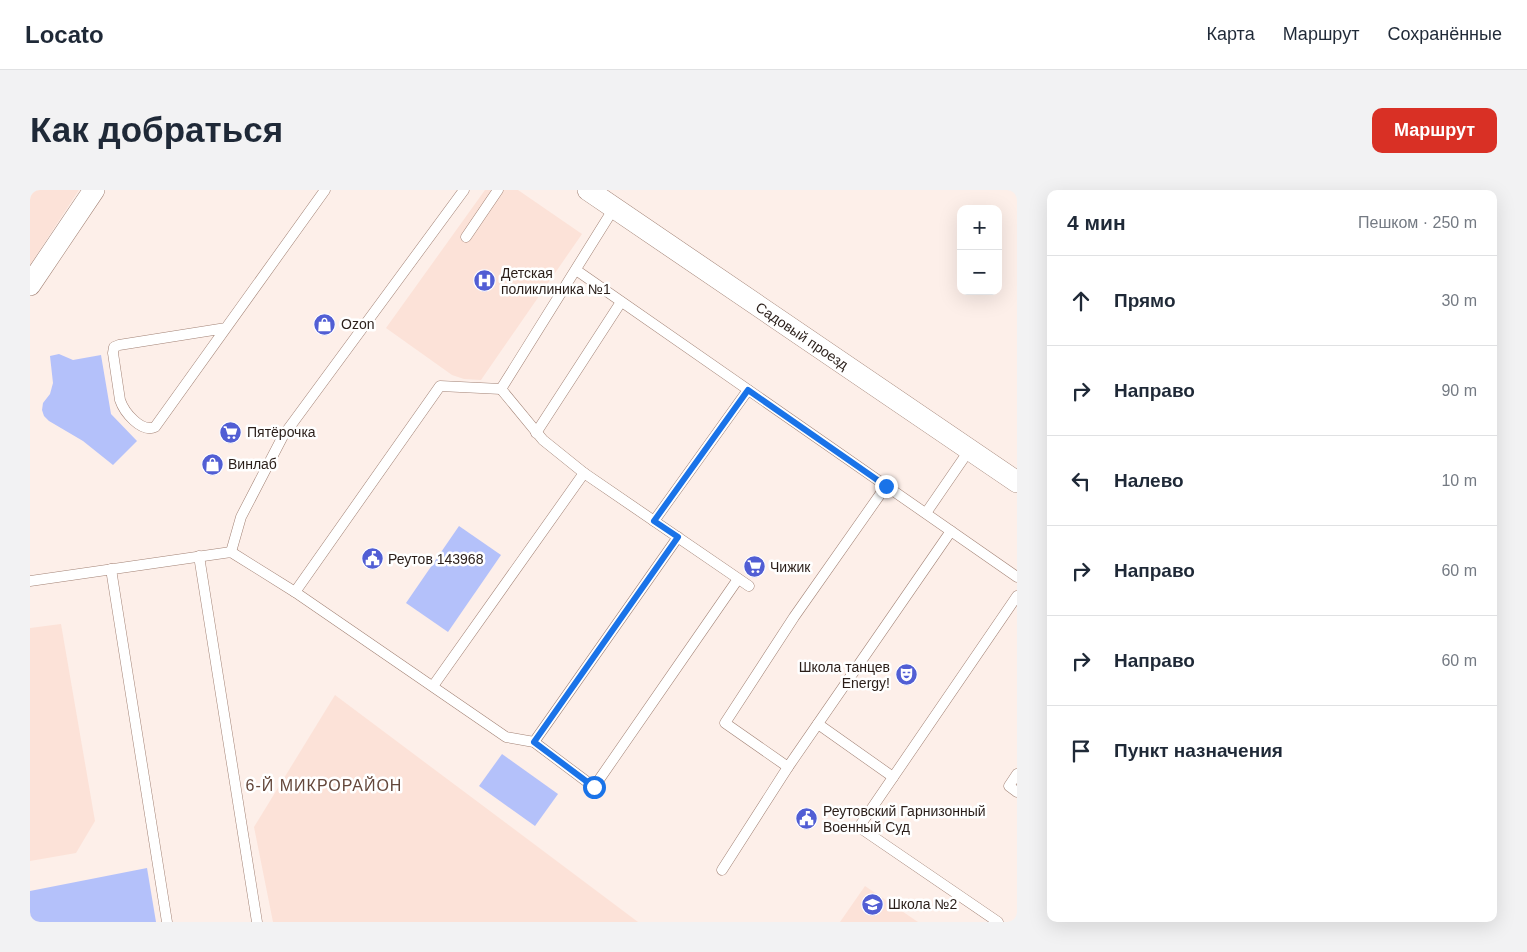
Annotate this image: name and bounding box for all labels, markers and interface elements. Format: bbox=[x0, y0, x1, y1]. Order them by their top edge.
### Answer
text: Locato bbox=[25, 21, 104, 48]
text: Карта bbox=[1207, 24, 1255, 44]
text: Маршрут bbox=[1283, 24, 1359, 44]
text: Сохранённые bbox=[1387, 24, 1502, 44]
button: Маршрут bbox=[1372, 108, 1497, 153]
text: Как добраться bbox=[30, 110, 283, 149]
map controls bbox=[957, 205, 1002, 295]
button: + bbox=[957, 205, 1002, 250]
text: 4 мин bbox=[1067, 211, 1126, 234]
text: Пешком · 250 m bbox=[1358, 214, 1477, 231]
button: − bbox=[957, 250, 1002, 295]
place label: Детская поликлиника №1 bbox=[501, 265, 611, 297]
hospital icon: Детская поликлиника №1 bbox=[473, 269, 497, 293]
icon: ahead bbox=[1067, 287, 1095, 315]
text: Прямо bbox=[1114, 290, 1176, 311]
text: 30 m bbox=[1441, 292, 1477, 309]
street label: Садовый проезд bbox=[753, 299, 851, 373]
shop icon: Ozon bbox=[313, 312, 337, 336]
place label: Ozon bbox=[341, 316, 374, 332]
icon: right bbox=[1067, 377, 1095, 405]
text: Направо bbox=[1114, 380, 1195, 401]
text: 90 m bbox=[1441, 382, 1477, 399]
supermarket icon: Пятёрочка bbox=[219, 420, 243, 444]
place label: Пятёрочка bbox=[247, 424, 316, 440]
shop icon: Винлаб bbox=[200, 452, 224, 476]
place label: Винлаб bbox=[228, 456, 277, 472]
icon: left bbox=[1067, 467, 1095, 495]
text: Налево bbox=[1114, 470, 1184, 491]
text: 10 m bbox=[1441, 472, 1477, 489]
route end bbox=[875, 475, 898, 498]
public building icon: Реутов 143968 bbox=[360, 547, 384, 571]
place label: Реутов 143968 bbox=[388, 551, 484, 567]
supermarket icon: Чижик bbox=[742, 555, 766, 579]
icon: right bbox=[1067, 557, 1095, 585]
place label: Чижик bbox=[770, 559, 811, 575]
text: Направо bbox=[1114, 560, 1195, 581]
text: 60 m bbox=[1441, 562, 1477, 579]
icon: right bbox=[1067, 647, 1095, 675]
text: Направо bbox=[1114, 650, 1195, 671]
text: 60 m bbox=[1441, 652, 1477, 669]
place label: Школа танцев Energy! bbox=[799, 659, 890, 691]
theatre icon: Школа танцев Energy! bbox=[894, 663, 918, 687]
icon: arrive bbox=[1067, 737, 1095, 765]
text: Пункт назначения bbox=[1114, 740, 1283, 761]
district label: 6-Й МИКРОРАЙОН bbox=[246, 776, 402, 794]
route start bbox=[583, 776, 606, 799]
place label: Реутовский Гарнизонный Военный Суд bbox=[823, 803, 986, 835]
public building icon: Реутовский Гарнизонный Военный Суд bbox=[795, 807, 819, 831]
school or university icon: Школа №2 bbox=[860, 892, 884, 916]
place label: Школа №2 bbox=[888, 896, 957, 912]

